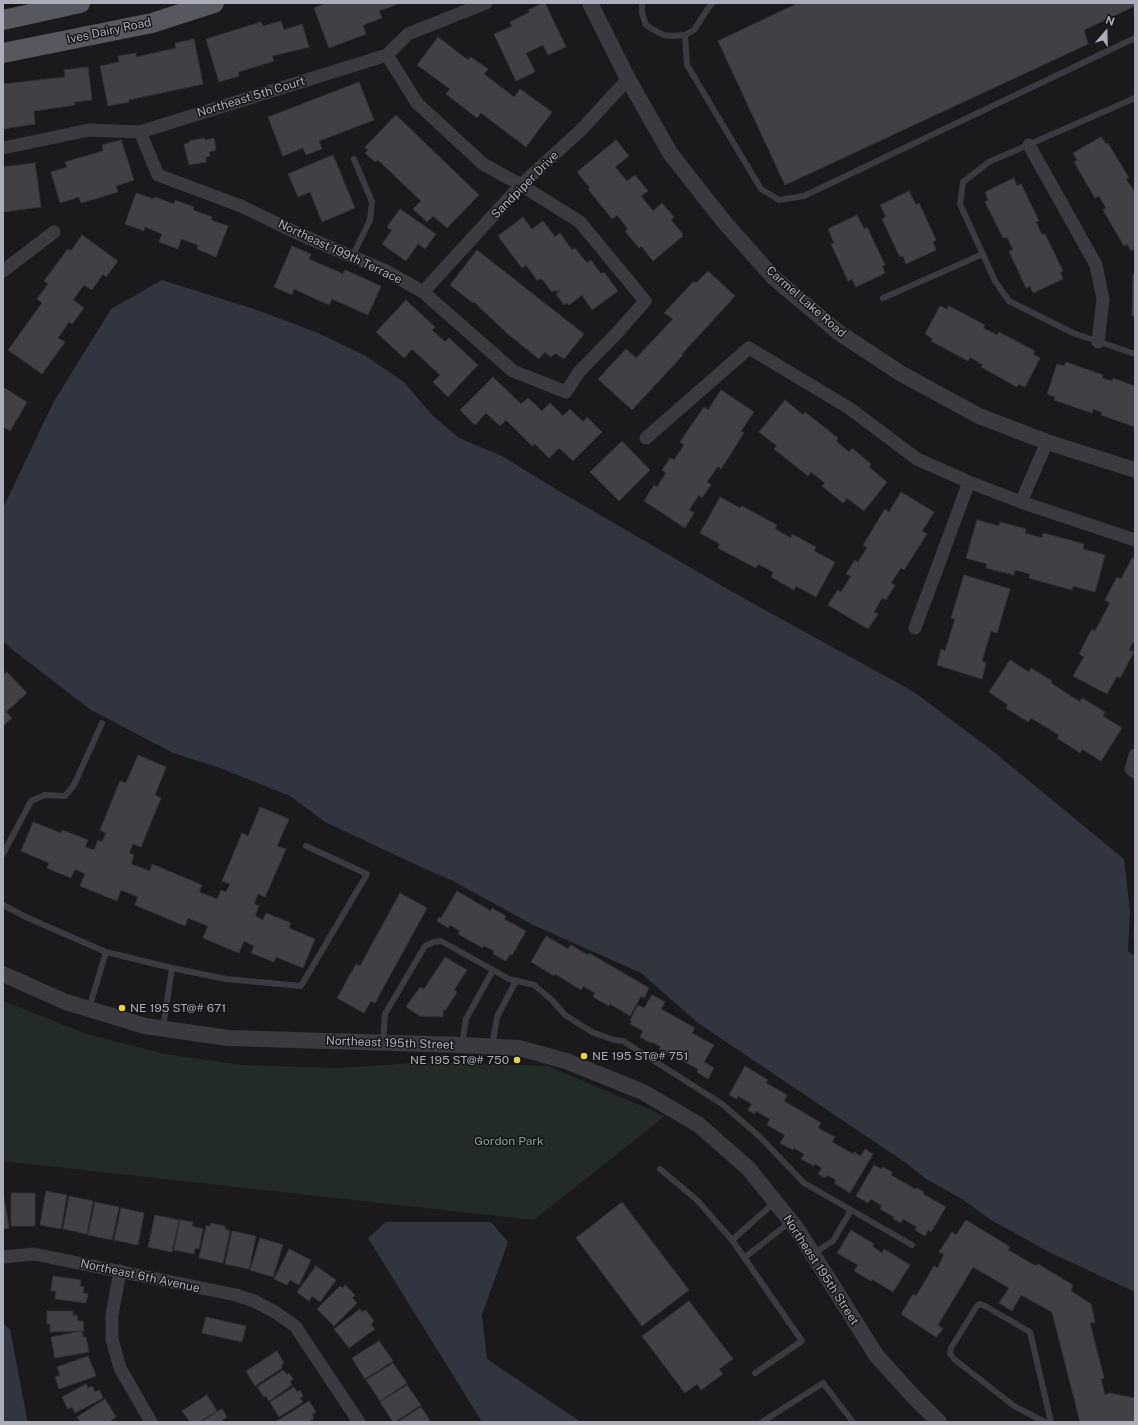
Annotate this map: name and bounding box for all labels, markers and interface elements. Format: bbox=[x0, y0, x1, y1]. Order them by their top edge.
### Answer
north arrow bbox=[1086, 12, 1126, 52]
text: N bbox=[1104, 14, 1116, 28]
street label: Ives Dairy Road bbox=[66, 15, 152, 47]
street label: Northeast 5th Court bbox=[195, 74, 307, 120]
street label: Sandpiper Drive bbox=[488, 148, 562, 222]
street label: Northeast 199th Terrace bbox=[276, 217, 404, 287]
street label: Carmel Lake Road bbox=[763, 263, 849, 341]
place label: NE 195 ST@# 671 bbox=[130, 1001, 226, 1015]
marker: NE 195 ST@# 671 bbox=[117, 1003, 127, 1013]
street label: Northeast 195th Street bbox=[326, 1034, 454, 1052]
place label: NE 195 ST@# 751 bbox=[592, 1049, 688, 1063]
marker: NE 195 ST@# 751 bbox=[579, 1051, 589, 1061]
place label: NE 195 ST@# 750 bbox=[410, 1053, 509, 1067]
marker: NE 195 ST@# 750 bbox=[512, 1055, 522, 1065]
park label: Gordon Park bbox=[474, 1134, 544, 1148]
street label: Northeast 195th Street bbox=[780, 1212, 862, 1328]
street label: Northeast 6th Avenue bbox=[79, 1256, 201, 1296]

